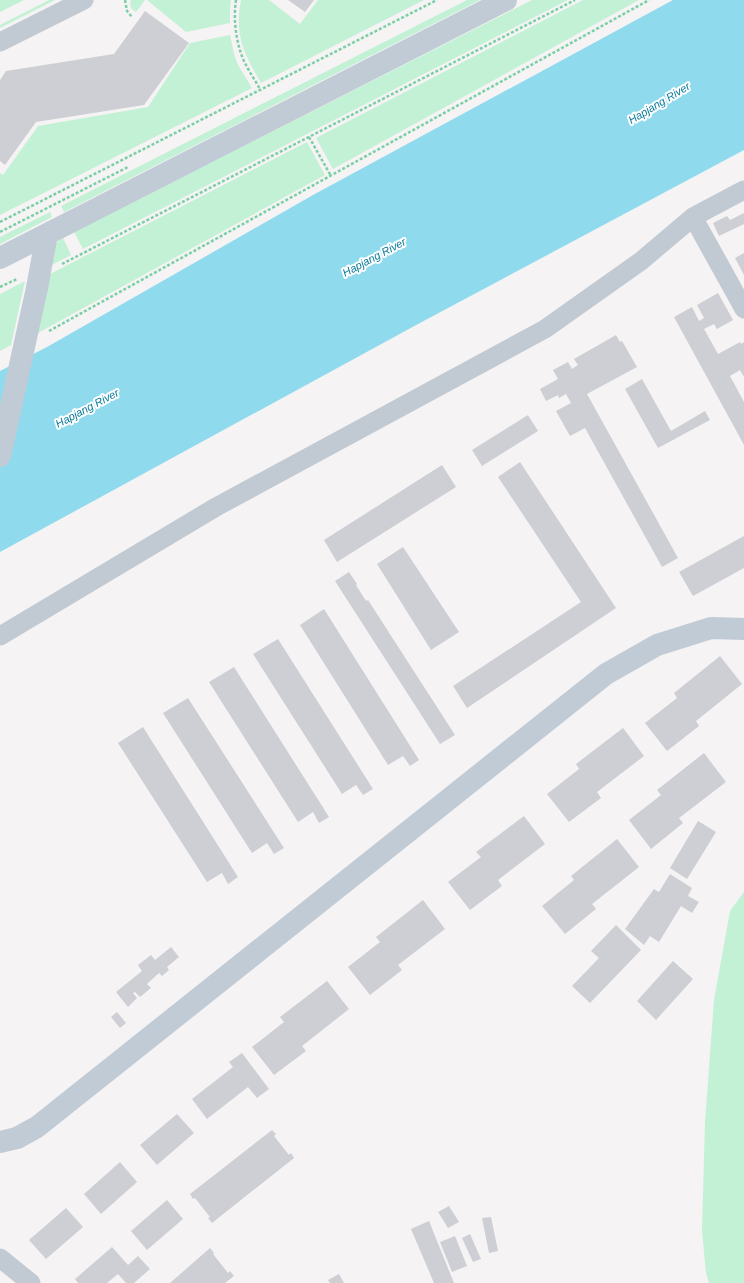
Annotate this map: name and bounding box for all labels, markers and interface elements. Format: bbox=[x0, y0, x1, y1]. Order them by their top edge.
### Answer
water label: Hapjang River bbox=[626, 79, 693, 126]
water label: Hapjang River bbox=[340, 235, 409, 279]
water label: Hapjang River bbox=[53, 386, 122, 430]

